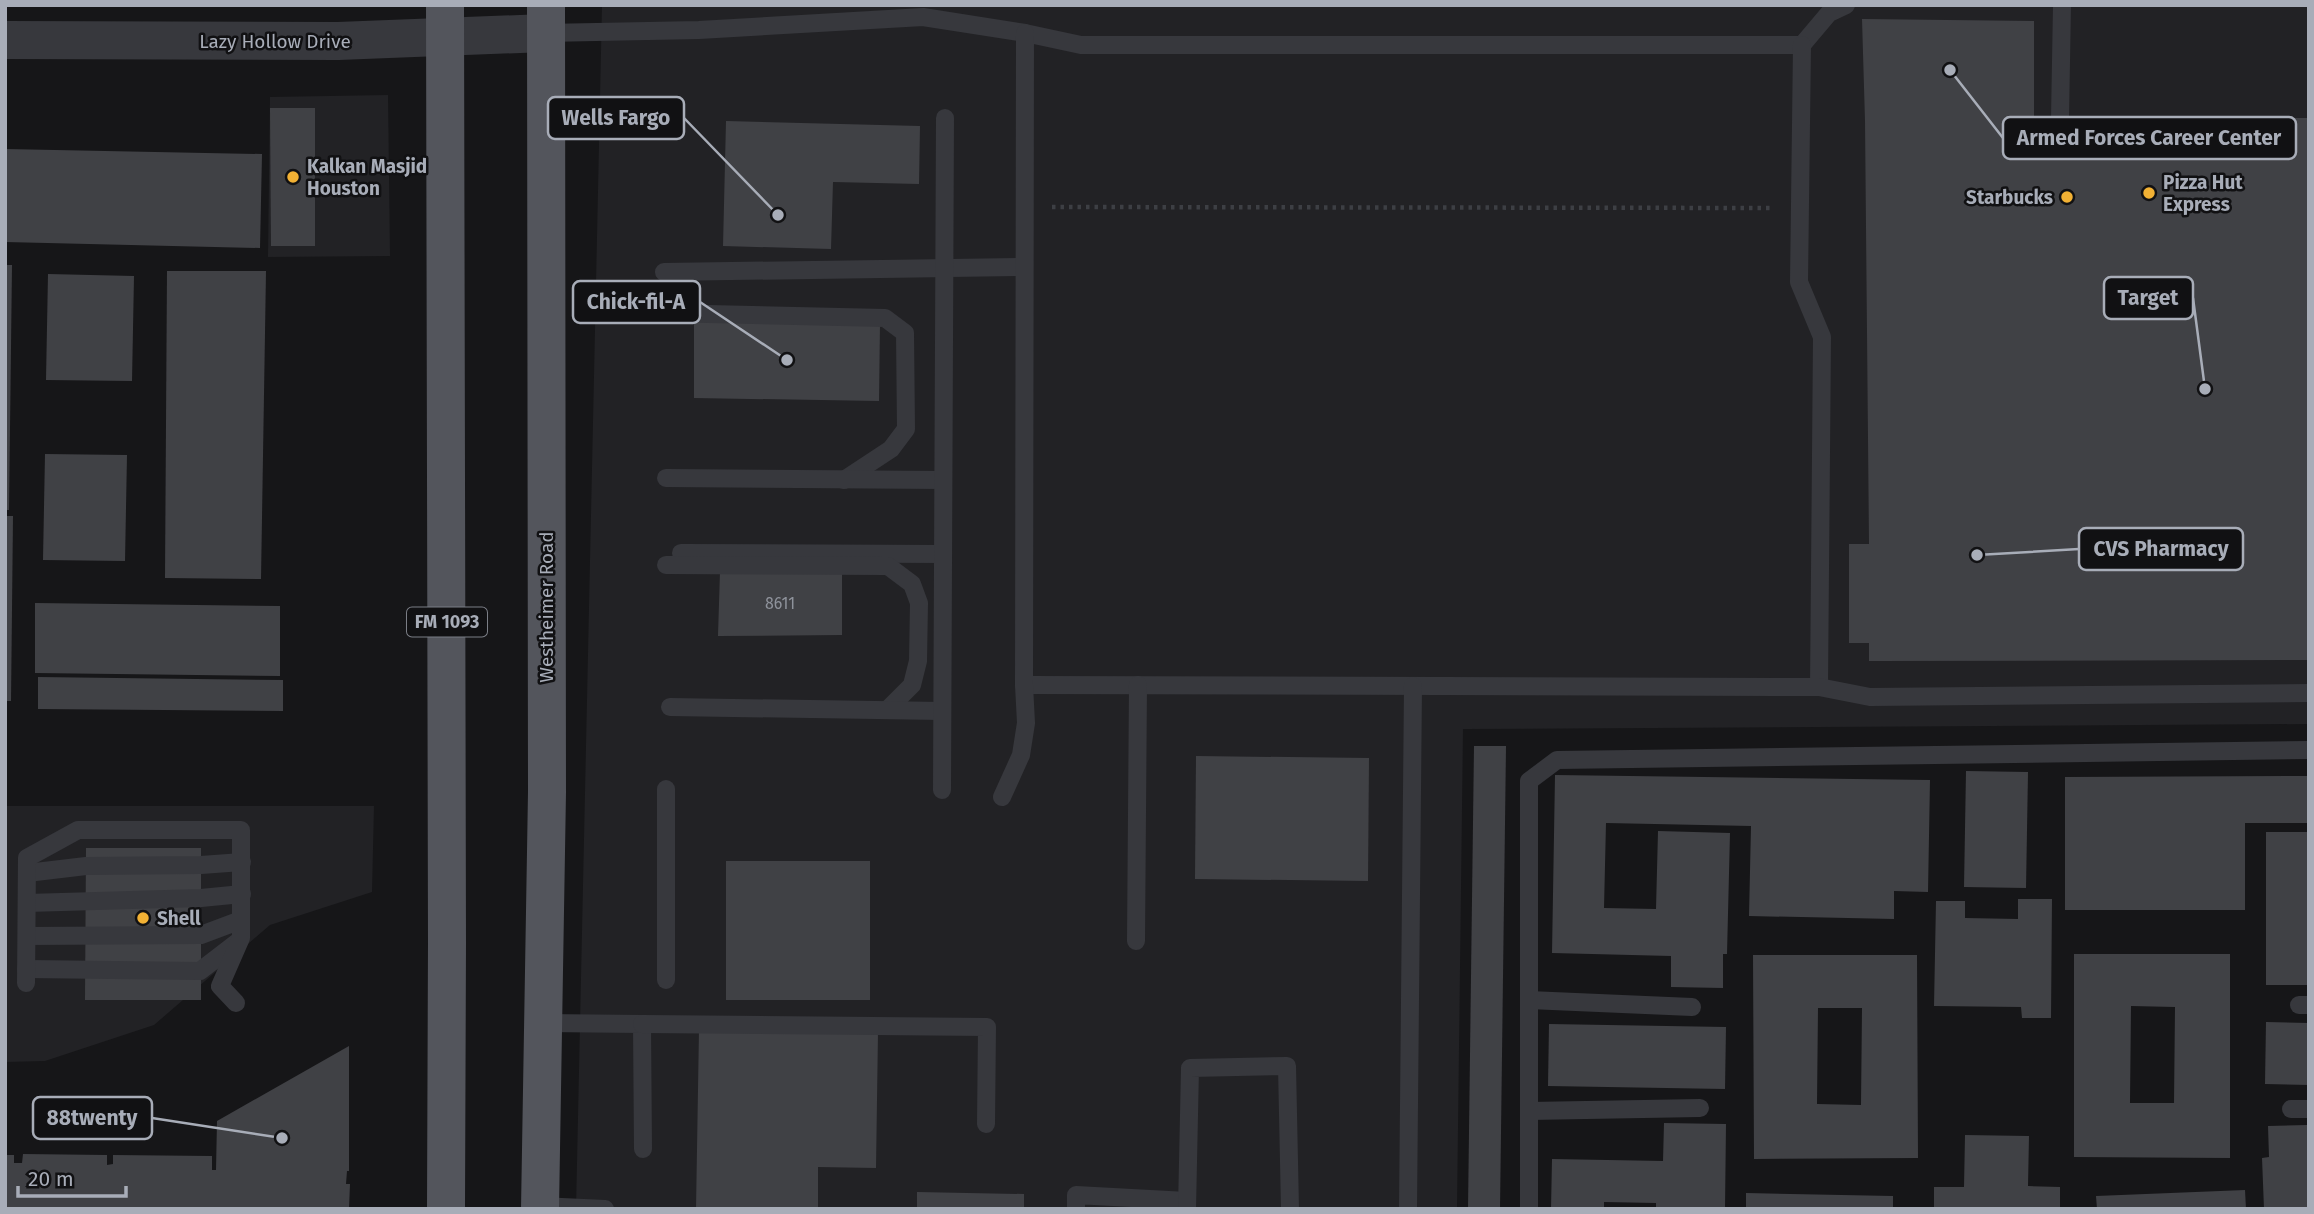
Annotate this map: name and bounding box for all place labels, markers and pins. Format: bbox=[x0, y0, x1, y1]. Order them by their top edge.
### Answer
callout: Wells Fargo bbox=[548, 97, 684, 139]
callout: Armed Forces Career Center bbox=[2003, 117, 2296, 159]
place label: Kalkan Masjid Houston bbox=[307, 155, 427, 200]
marker: Kalkan Masjid Houston bbox=[285, 169, 301, 185]
place label: Pizza Hut Express bbox=[2163, 171, 2243, 216]
marker: Pizza Hut Express bbox=[2141, 185, 2157, 201]
place label: Starbucks bbox=[1966, 186, 2053, 209]
marker: Starbucks bbox=[2059, 189, 2075, 205]
callout: Target bbox=[2104, 277, 2193, 319]
callout: Chick-fil-A bbox=[573, 281, 700, 323]
callout: CVS Pharmacy bbox=[2079, 528, 2243, 570]
place label: Shell bbox=[157, 907, 201, 930]
marker: Shell bbox=[135, 910, 151, 926]
callout: 88twenty bbox=[33, 1097, 152, 1139]

